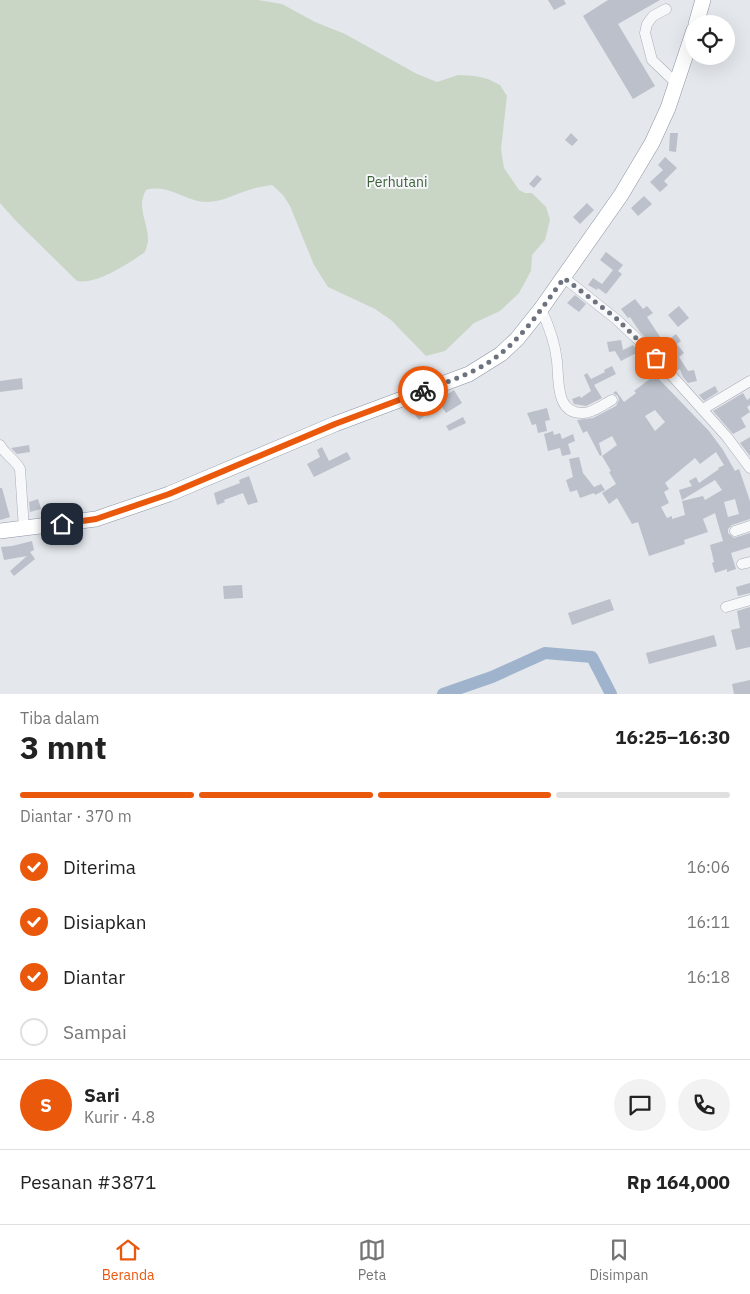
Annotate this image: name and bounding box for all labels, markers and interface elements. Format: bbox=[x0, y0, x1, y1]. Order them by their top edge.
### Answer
map controls bbox=[685, 15, 735, 65]
button: locate bbox=[685, 15, 735, 65]
park label: Perhutani bbox=[367, 173, 427, 191]
pin bbox=[635, 337, 677, 379]
icon: bag bbox=[642, 344, 670, 372]
courier bbox=[398, 366, 448, 416]
icon: bike bbox=[409, 377, 437, 405]
pin bbox=[41, 503, 83, 545]
icon: home bbox=[48, 510, 76, 538]
text: Tiba dalam bbox=[20, 708, 99, 728]
text: 16:25–16:30 bbox=[615, 725, 730, 749]
text: 3 mnt bbox=[20, 726, 107, 768]
text: Diantar · 370 m bbox=[20, 806, 132, 826]
icon: check bbox=[20, 853, 48, 881]
text: Diterima bbox=[63, 855, 136, 879]
text: 16:06 bbox=[687, 857, 730, 877]
icon: check bbox=[20, 908, 48, 936]
text: Disiapkan bbox=[63, 910, 147, 934]
text: 16:11 bbox=[687, 912, 730, 932]
icon: check bbox=[20, 963, 48, 991]
text: Diantar bbox=[63, 965, 125, 989]
text: 16:18 bbox=[687, 967, 730, 987]
text: Sampai bbox=[63, 1020, 127, 1044]
button: chat bbox=[614, 1079, 666, 1131]
button: phone bbox=[678, 1079, 730, 1131]
text: Sari bbox=[84, 1083, 120, 1107]
text: S bbox=[40, 1093, 52, 1117]
text: Kurir · 4.8 bbox=[84, 1107, 155, 1127]
text: Pesanan #3871 bbox=[20, 1170, 156, 1194]
text: Rp 164,000 bbox=[627, 1170, 730, 1194]
tab: Beranda bbox=[102, 1236, 155, 1284]
tab: Peta bbox=[358, 1236, 386, 1284]
tab: Disimpan bbox=[589, 1236, 648, 1284]

